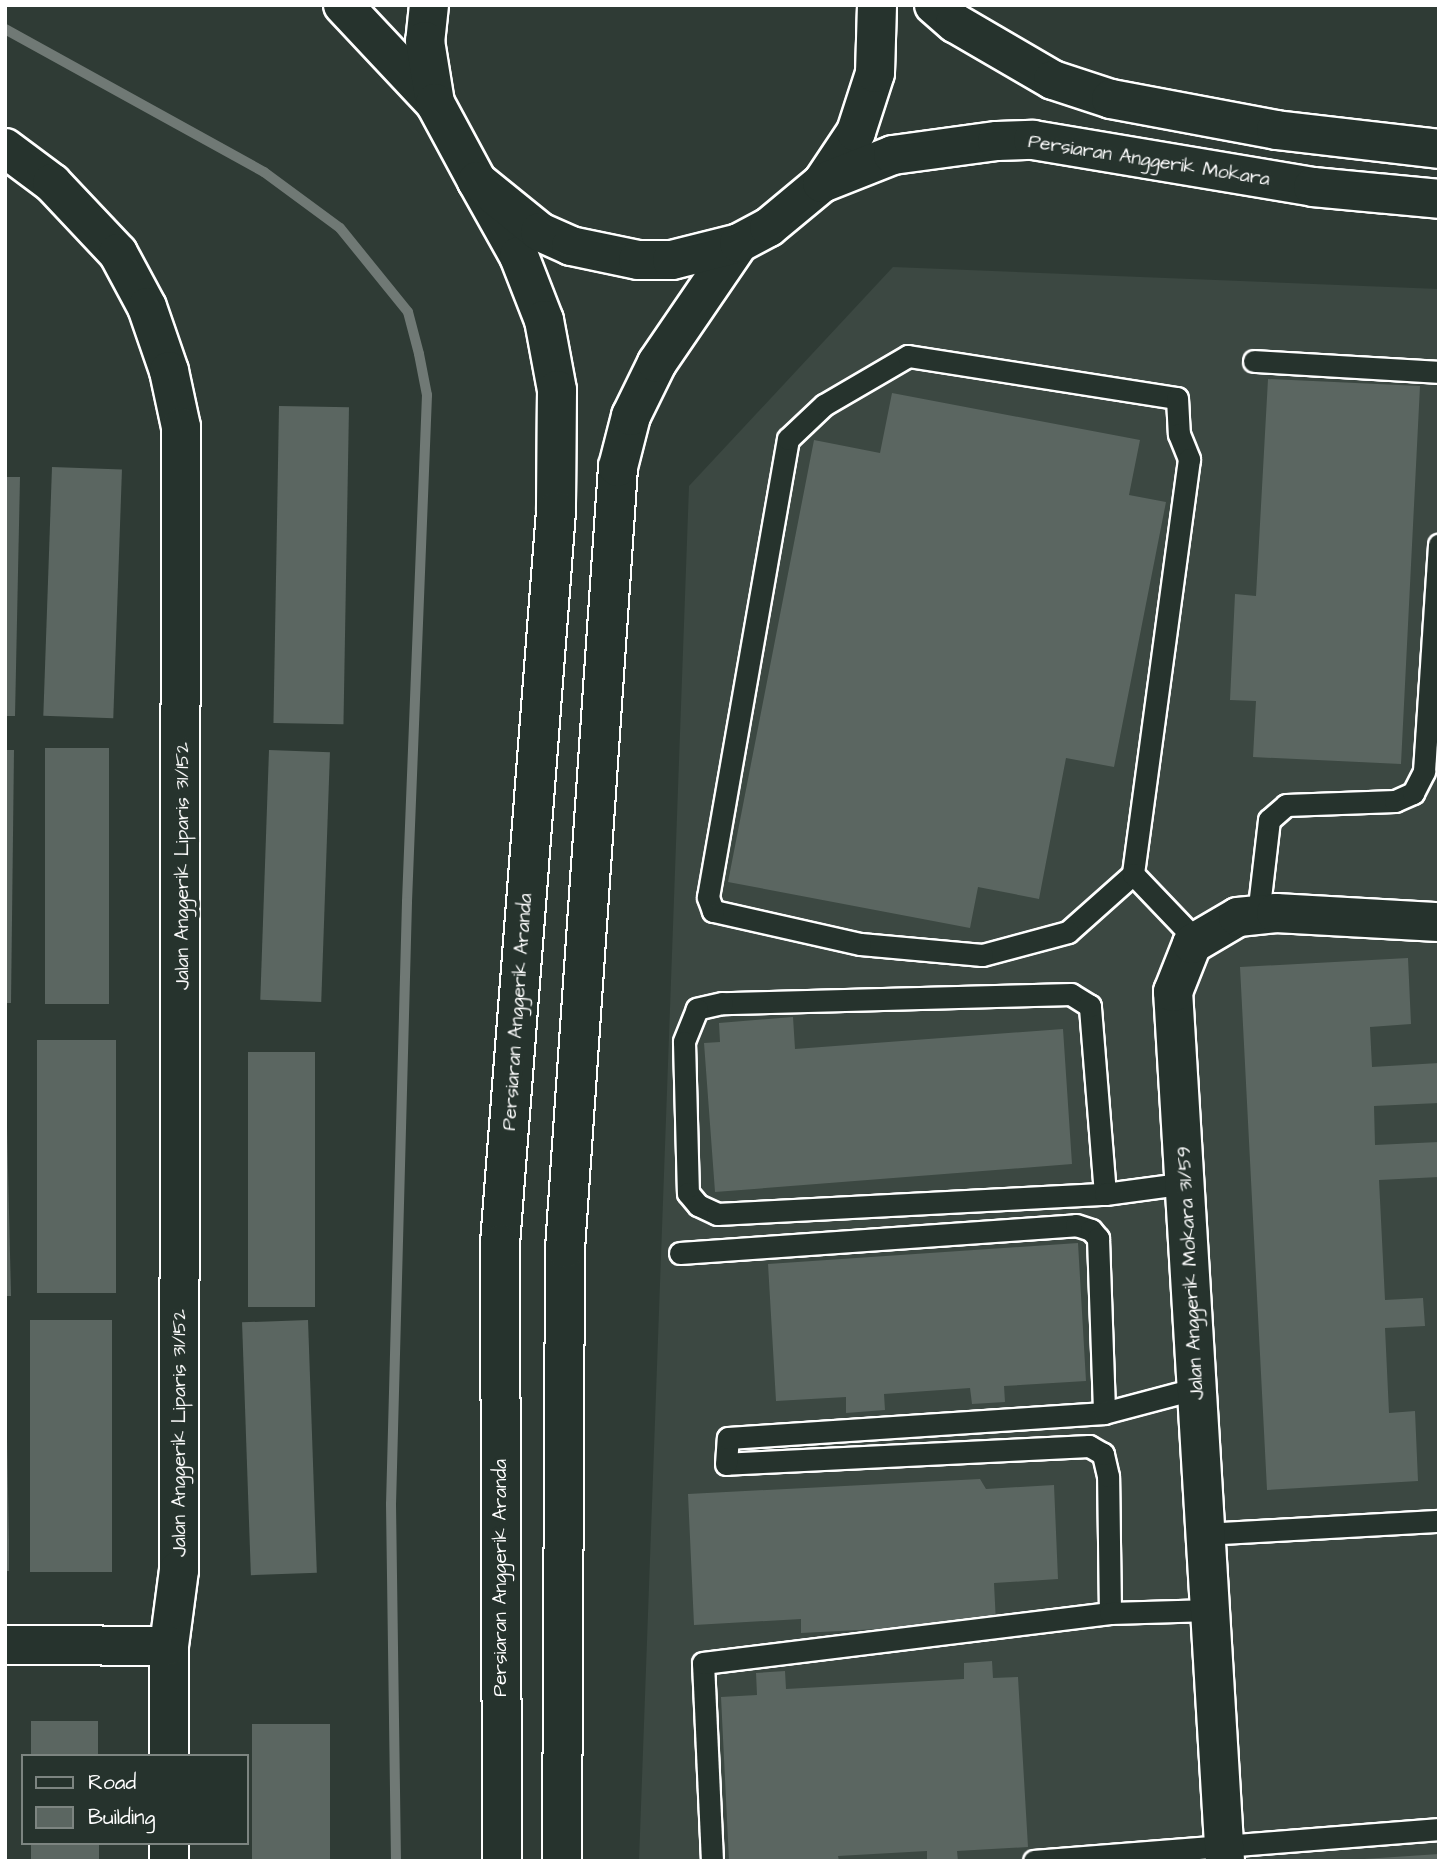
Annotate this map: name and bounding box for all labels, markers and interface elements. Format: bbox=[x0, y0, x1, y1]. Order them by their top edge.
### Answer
street label: Persiaran Anggerik Mokara bbox=[1027, 131, 1271, 191]
street label: Jalan Anggerik Liparis 31/152 bbox=[172, 742, 194, 990]
street label: Persiaran Anggerik Aranda bbox=[498, 893, 538, 1131]
street label: Jalan Anggerik Mokara 31/59 bbox=[1173, 1145, 1209, 1401]
street label: Jalan Anggerik Liparis 31/152 bbox=[169, 1309, 191, 1557]
street label: Persiaran Anggerik Aranda bbox=[490, 1459, 512, 1697]
legend bbox=[21, 1754, 248, 1845]
text: Road bbox=[88, 1768, 136, 1797]
text: Building bbox=[88, 1803, 155, 1832]

